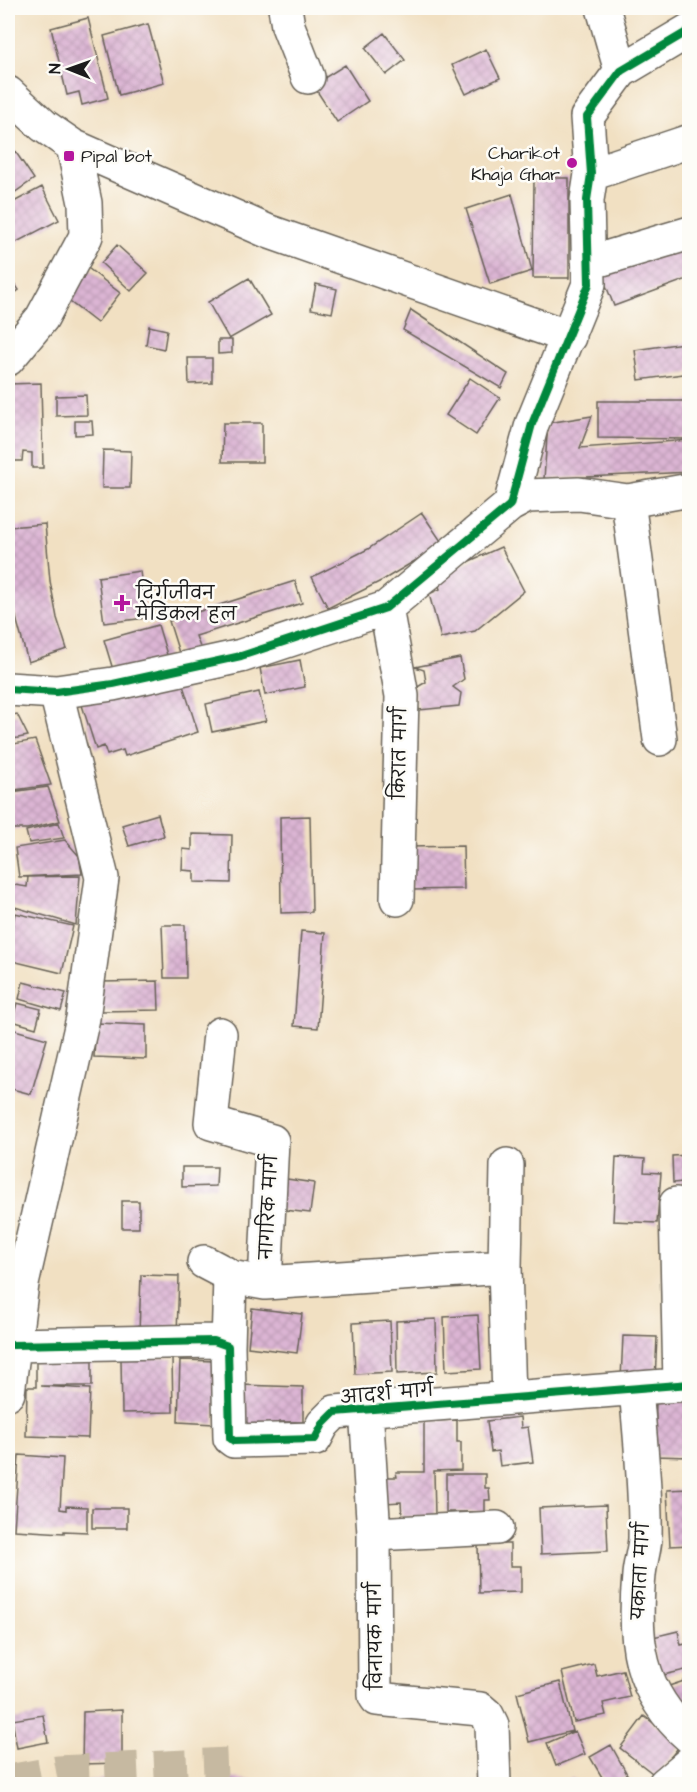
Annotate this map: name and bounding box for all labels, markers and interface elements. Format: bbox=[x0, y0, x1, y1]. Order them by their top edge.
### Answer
north arrow bbox=[39, 39, 99, 99]
text: N bbox=[44, 64, 66, 74]
place label: Charikot Khaja Ghar bbox=[471, 141, 561, 187]
place label: Pipal bot bbox=[81, 144, 153, 169]
marker: Pipal bot bbox=[62, 149, 76, 163]
marker: Charikot Khaja Ghar bbox=[565, 156, 579, 170]
place label: दिर्गजीवन मेडिकल हल bbox=[135, 579, 238, 627]
marker: दिर्गजीवन मेडिकल हल bbox=[113, 594, 131, 612]
street label: किरात मार्ग bbox=[385, 705, 413, 800]
street label: नागरिक मार्ग bbox=[252, 1152, 284, 1261]
street label: आदर्श मार्ग bbox=[339, 1375, 436, 1411]
street label: यकाता मार्ग bbox=[624, 1520, 656, 1621]
street label: विनायक मार्ग bbox=[361, 1580, 389, 1691]

